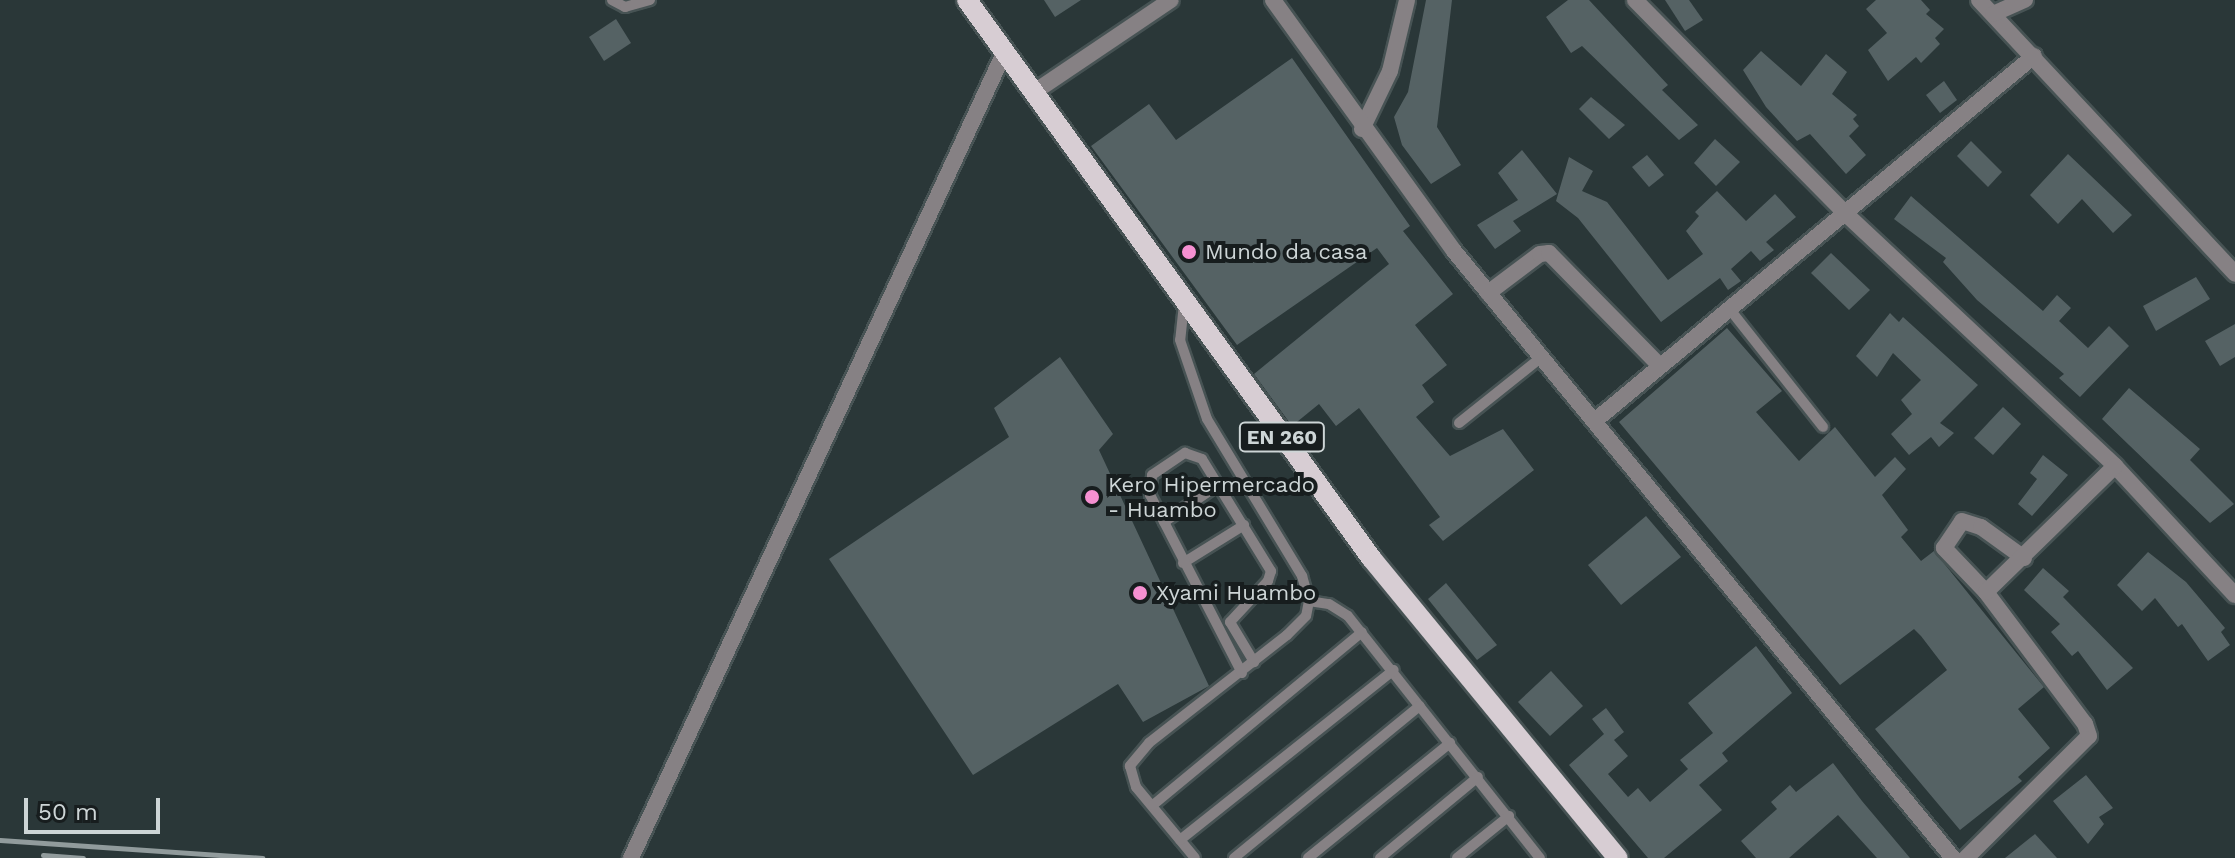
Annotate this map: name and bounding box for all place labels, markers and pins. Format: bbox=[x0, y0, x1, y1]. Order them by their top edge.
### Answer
place label: Mundo da casa bbox=[1205, 239, 1368, 265]
marker: Mundo da casa bbox=[1180, 243, 1198, 261]
place label: Kero Hipermercado - Huambo bbox=[1108, 471, 1315, 522]
marker: Kero Hipermercado - Huambo bbox=[1083, 488, 1101, 506]
place label: Xyami Huambo bbox=[1156, 580, 1316, 606]
marker: Xyami Huambo bbox=[1131, 584, 1149, 602]

